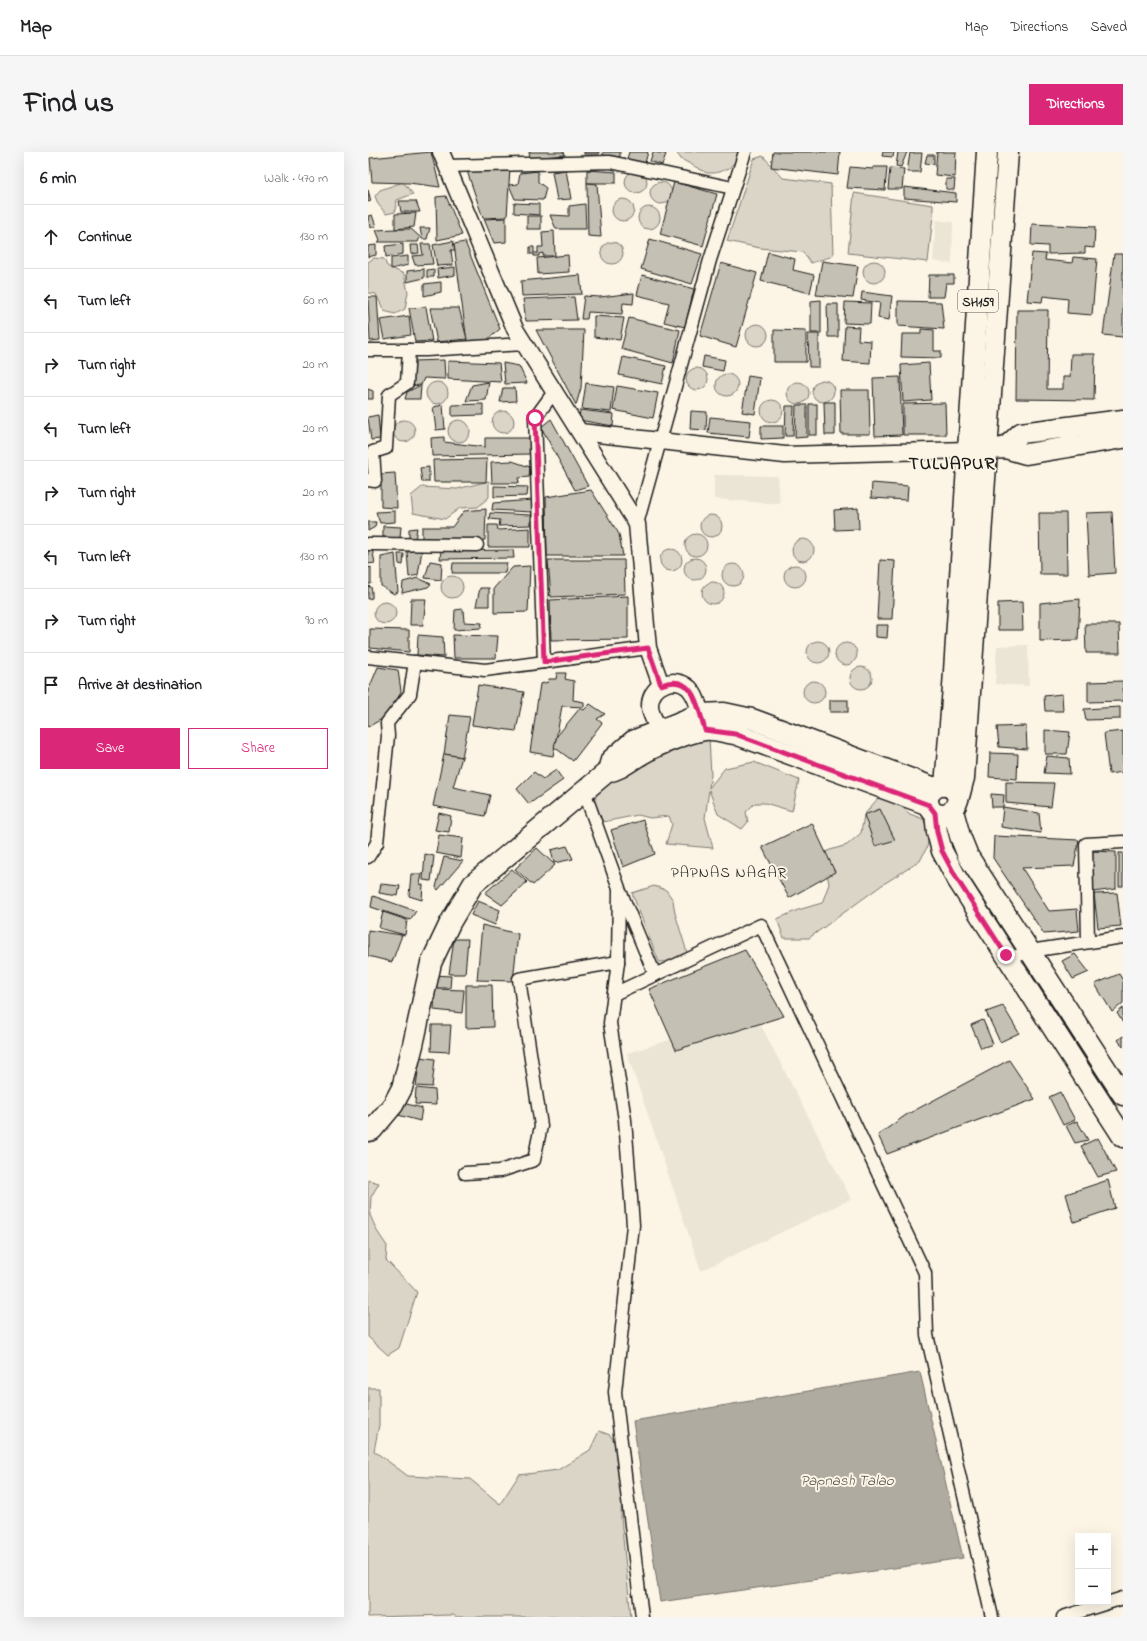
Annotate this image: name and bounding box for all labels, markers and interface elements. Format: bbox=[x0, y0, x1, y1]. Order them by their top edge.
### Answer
text: Map bbox=[20, 14, 52, 41]
text: Map bbox=[965, 17, 988, 38]
text: Directions bbox=[1010, 17, 1068, 38]
text: Saved bbox=[1090, 17, 1127, 38]
text: Find us bbox=[24, 84, 114, 125]
button: Directions bbox=[1029, 84, 1123, 125]
text: 6 min bbox=[40, 166, 76, 191]
text: Walk · 470 m bbox=[264, 169, 328, 188]
icon: ahead bbox=[40, 226, 62, 248]
text: Continue bbox=[78, 226, 132, 248]
text: 130 m bbox=[300, 227, 328, 246]
icon: left bbox=[40, 290, 62, 312]
text: Turn left bbox=[78, 290, 131, 312]
road number: SH159 bbox=[958, 290, 998, 312]
text: 60 m bbox=[303, 291, 328, 310]
icon: right bbox=[40, 354, 62, 376]
text: Turn right bbox=[78, 354, 136, 376]
text: 20 m bbox=[303, 355, 328, 374]
route start bbox=[526, 409, 544, 427]
icon: left bbox=[40, 418, 62, 440]
text: Turn left bbox=[78, 418, 131, 440]
text: 20 m bbox=[303, 419, 328, 438]
district label: TULJAPUR bbox=[909, 452, 995, 478]
icon: right bbox=[40, 482, 62, 504]
text: Turn right bbox=[78, 482, 136, 504]
text: 20 m bbox=[303, 483, 328, 502]
icon: left bbox=[40, 546, 62, 568]
text: Turn left bbox=[78, 546, 131, 568]
text: 130 m bbox=[300, 547, 328, 566]
icon: right bbox=[40, 610, 62, 632]
text: Turn right bbox=[78, 610, 136, 632]
text: 90 m bbox=[305, 611, 328, 630]
icon: arrive bbox=[40, 674, 62, 696]
text: Arrive at destination bbox=[78, 674, 202, 696]
button: Save bbox=[40, 728, 180, 769]
button: Share bbox=[188, 728, 328, 769]
district label: PAPNAS NAGAR bbox=[671, 862, 787, 884]
route end bbox=[997, 946, 1015, 964]
water label: Papnash Talao bbox=[800, 1470, 895, 1492]
map controls bbox=[1075, 1533, 1111, 1605]
button: + bbox=[1075, 1533, 1111, 1569]
button: − bbox=[1075, 1569, 1111, 1605]

